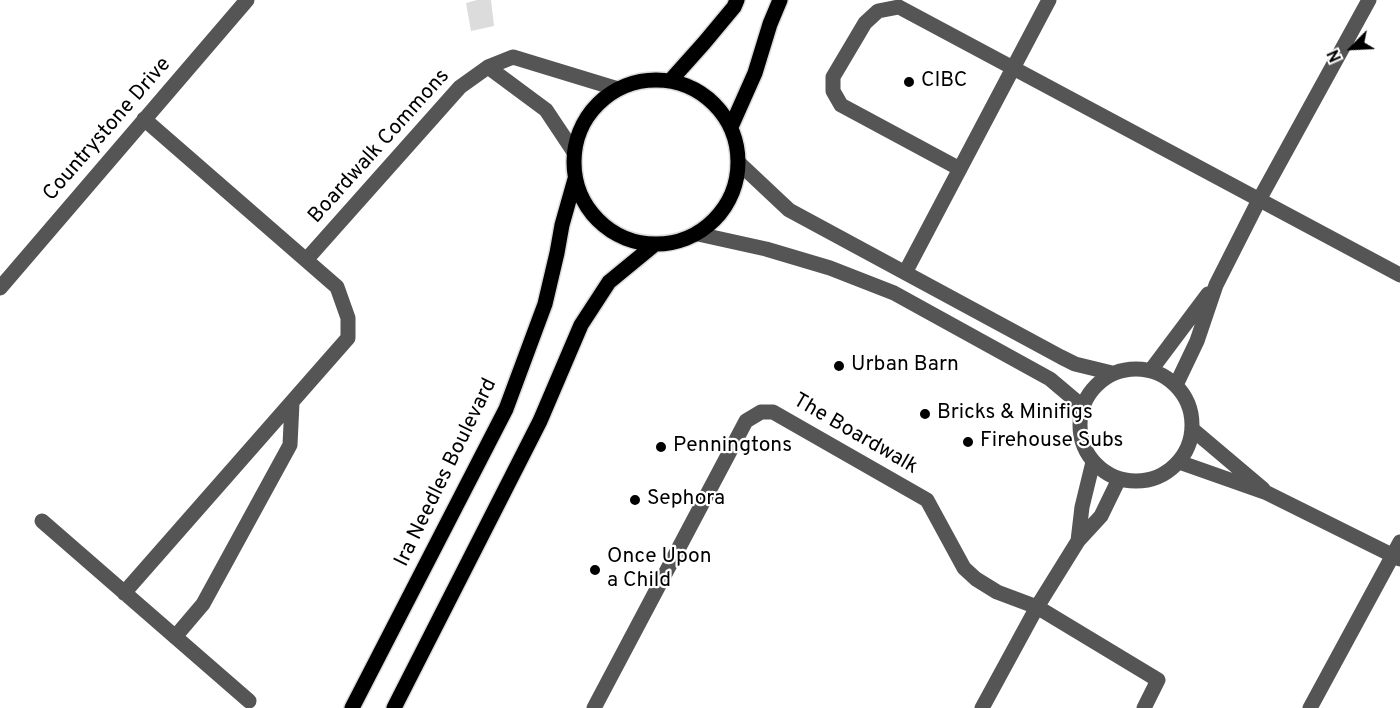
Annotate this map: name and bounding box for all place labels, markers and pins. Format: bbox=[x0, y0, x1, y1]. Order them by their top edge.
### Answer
place label: CIBC bbox=[921, 69, 967, 95]
marker: CIBC bbox=[902, 75, 916, 89]
place label: Urban Barn bbox=[851, 353, 959, 379]
marker: Urban Barn bbox=[832, 359, 846, 373]
place label: Bricks & Minifigs bbox=[937, 401, 1093, 427]
marker: Bricks & Minifigs bbox=[918, 407, 932, 421]
place label: Firehouse Subs bbox=[980, 429, 1123, 455]
place label: Penningtons bbox=[673, 434, 792, 460]
marker: Firehouse Subs bbox=[961, 435, 975, 449]
marker: Penningtons bbox=[654, 440, 668, 454]
place label: Sephora bbox=[647, 487, 725, 513]
marker: Sephora bbox=[628, 493, 642, 507]
place label: Once Upon a Child bbox=[607, 545, 712, 595]
marker: Once Upon a Child bbox=[588, 563, 602, 577]

